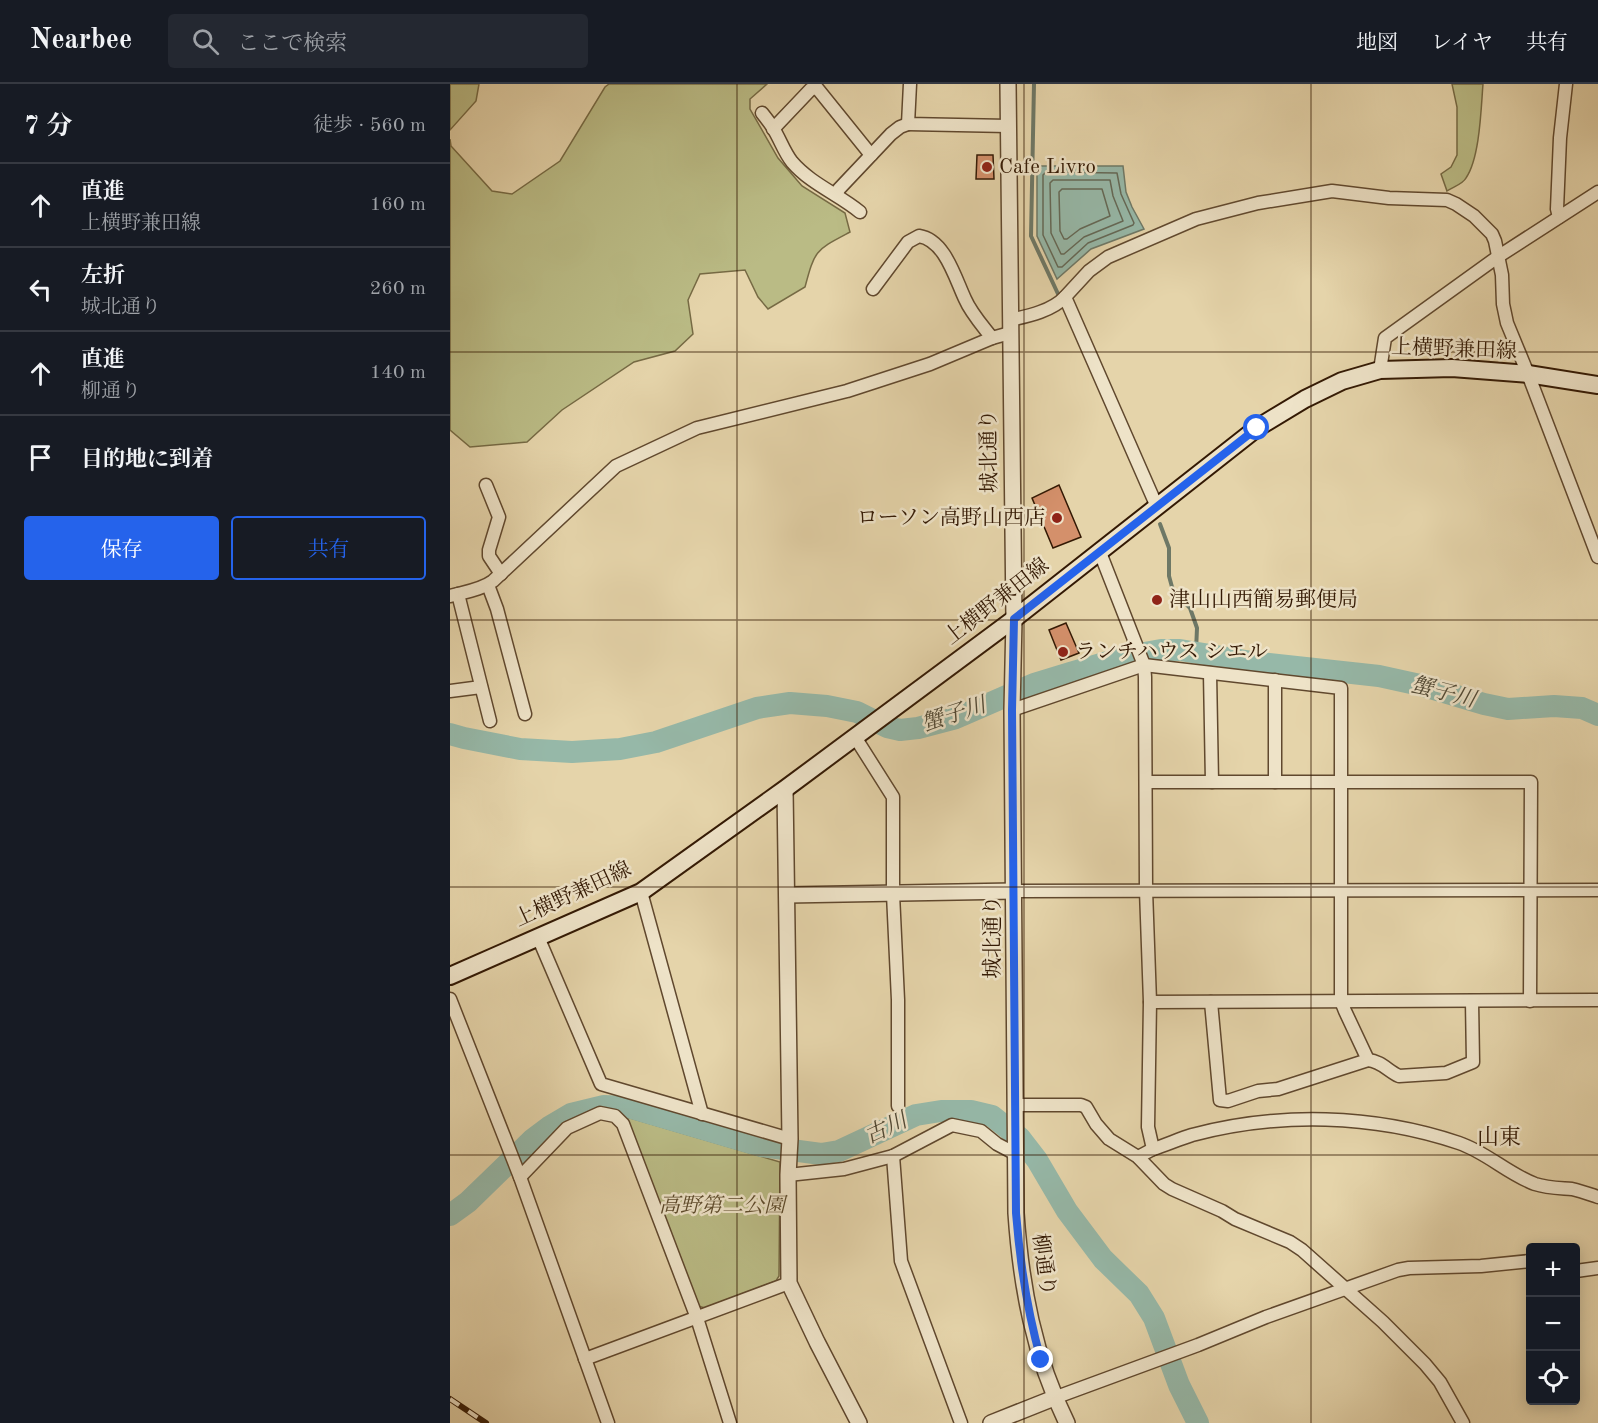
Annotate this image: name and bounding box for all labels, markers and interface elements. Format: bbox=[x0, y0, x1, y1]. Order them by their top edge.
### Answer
search box bbox=[168, 14, 588, 68]
icon: search bbox=[189, 25, 222, 58]
text: Nearbee bbox=[30, 27, 132, 55]
text: ここで検索 bbox=[237, 33, 347, 55]
text: 地図 bbox=[1356, 33, 1398, 54]
text: レイヤ bbox=[1431, 33, 1493, 54]
text: 共有 bbox=[1526, 33, 1568, 54]
text: 7 分 bbox=[24, 114, 72, 140]
text: 徒歩 · 560 m bbox=[313, 116, 426, 136]
place label: Cafe Livro bbox=[999, 157, 1096, 178]
marker: Cafe Livro bbox=[980, 160, 994, 174]
text: 直進 bbox=[81, 181, 125, 203]
icon: ahead bbox=[24, 189, 57, 222]
text: 160 m bbox=[370, 195, 426, 215]
text: 上横野兼田線 bbox=[81, 214, 201, 234]
text: 左折 bbox=[81, 265, 125, 287]
icon: left bbox=[24, 273, 57, 306]
text: 260 m bbox=[370, 279, 426, 299]
text: 城北通り bbox=[81, 298, 161, 318]
street label: 上横野兼田線 bbox=[1391, 335, 1517, 363]
text: 直進 bbox=[81, 349, 125, 371]
icon: ahead bbox=[24, 357, 57, 390]
text: 140 m bbox=[370, 363, 426, 383]
text: 柳通り bbox=[81, 382, 141, 402]
street label: 城北通り bbox=[977, 409, 1001, 493]
route start bbox=[1243, 414, 1269, 440]
icon: arrive bbox=[24, 441, 57, 474]
text: 目的地に到着 bbox=[81, 449, 213, 471]
place label: ローソン高野山西店 bbox=[857, 506, 1045, 529]
marker: ローソン高野山西店 bbox=[1050, 511, 1064, 525]
button: 保存 bbox=[24, 516, 219, 580]
button: 共有 bbox=[231, 516, 426, 580]
street label: 上横野兼田線 bbox=[940, 553, 1053, 649]
place label: 津山山西簡易郵便局 bbox=[1169, 588, 1358, 611]
marker: 津山山西簡易郵便局 bbox=[1150, 593, 1164, 607]
place label: ランチハウス シエル bbox=[1075, 641, 1268, 663]
marker: ランチハウス シエル bbox=[1056, 645, 1070, 659]
water label: 蟹子川 bbox=[1408, 672, 1480, 712]
water label: 蟹子川 bbox=[919, 692, 991, 736]
street label: 上横野兼田線 bbox=[511, 857, 635, 931]
street label: 城北通り bbox=[981, 895, 1004, 979]
water label: 古川 bbox=[861, 1107, 912, 1148]
district label: 山東 bbox=[1477, 1125, 1521, 1149]
park label: 高野第二公園 bbox=[659, 1194, 788, 1217]
street label: 柳通り bbox=[1028, 1232, 1060, 1298]
map controls bbox=[1526, 1243, 1580, 1405]
button: + bbox=[1526, 1243, 1580, 1297]
button: − bbox=[1526, 1297, 1580, 1351]
route end bbox=[1027, 1346, 1053, 1372]
button: locate bbox=[1526, 1351, 1580, 1405]

